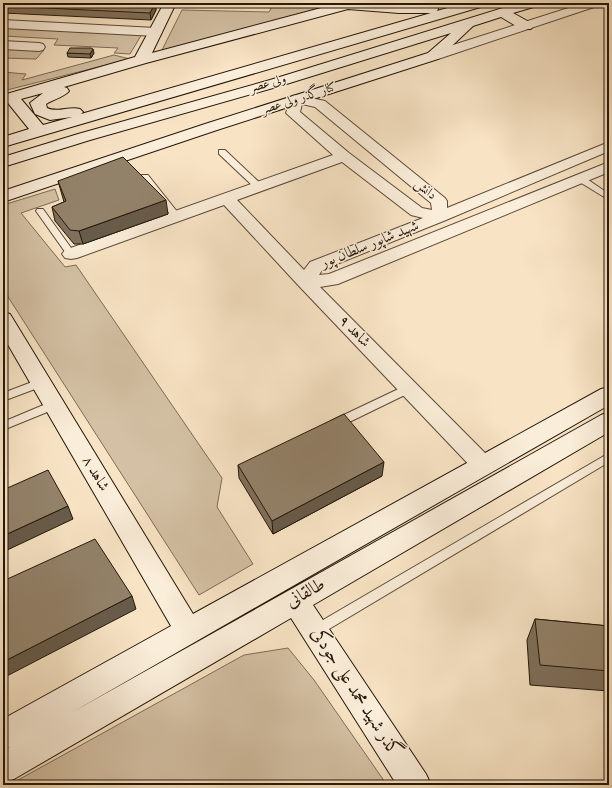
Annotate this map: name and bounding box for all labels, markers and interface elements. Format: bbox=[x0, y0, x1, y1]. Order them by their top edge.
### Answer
street label: ولی عصر bbox=[246, 70, 288, 98]
street label: کنار گذر ولی عصر bbox=[257, 77, 339, 120]
street label: دانش bbox=[410, 175, 440, 205]
street label: شهید شاپور سلطان پور bbox=[316, 216, 422, 275]
street label: شاهد ۹ bbox=[333, 311, 375, 353]
street label: شاهد ۸ bbox=[76, 452, 114, 496]
street label: طالقانی bbox=[281, 572, 331, 616]
street label: گذر شهید محمد علی جودکی bbox=[303, 622, 408, 763]

